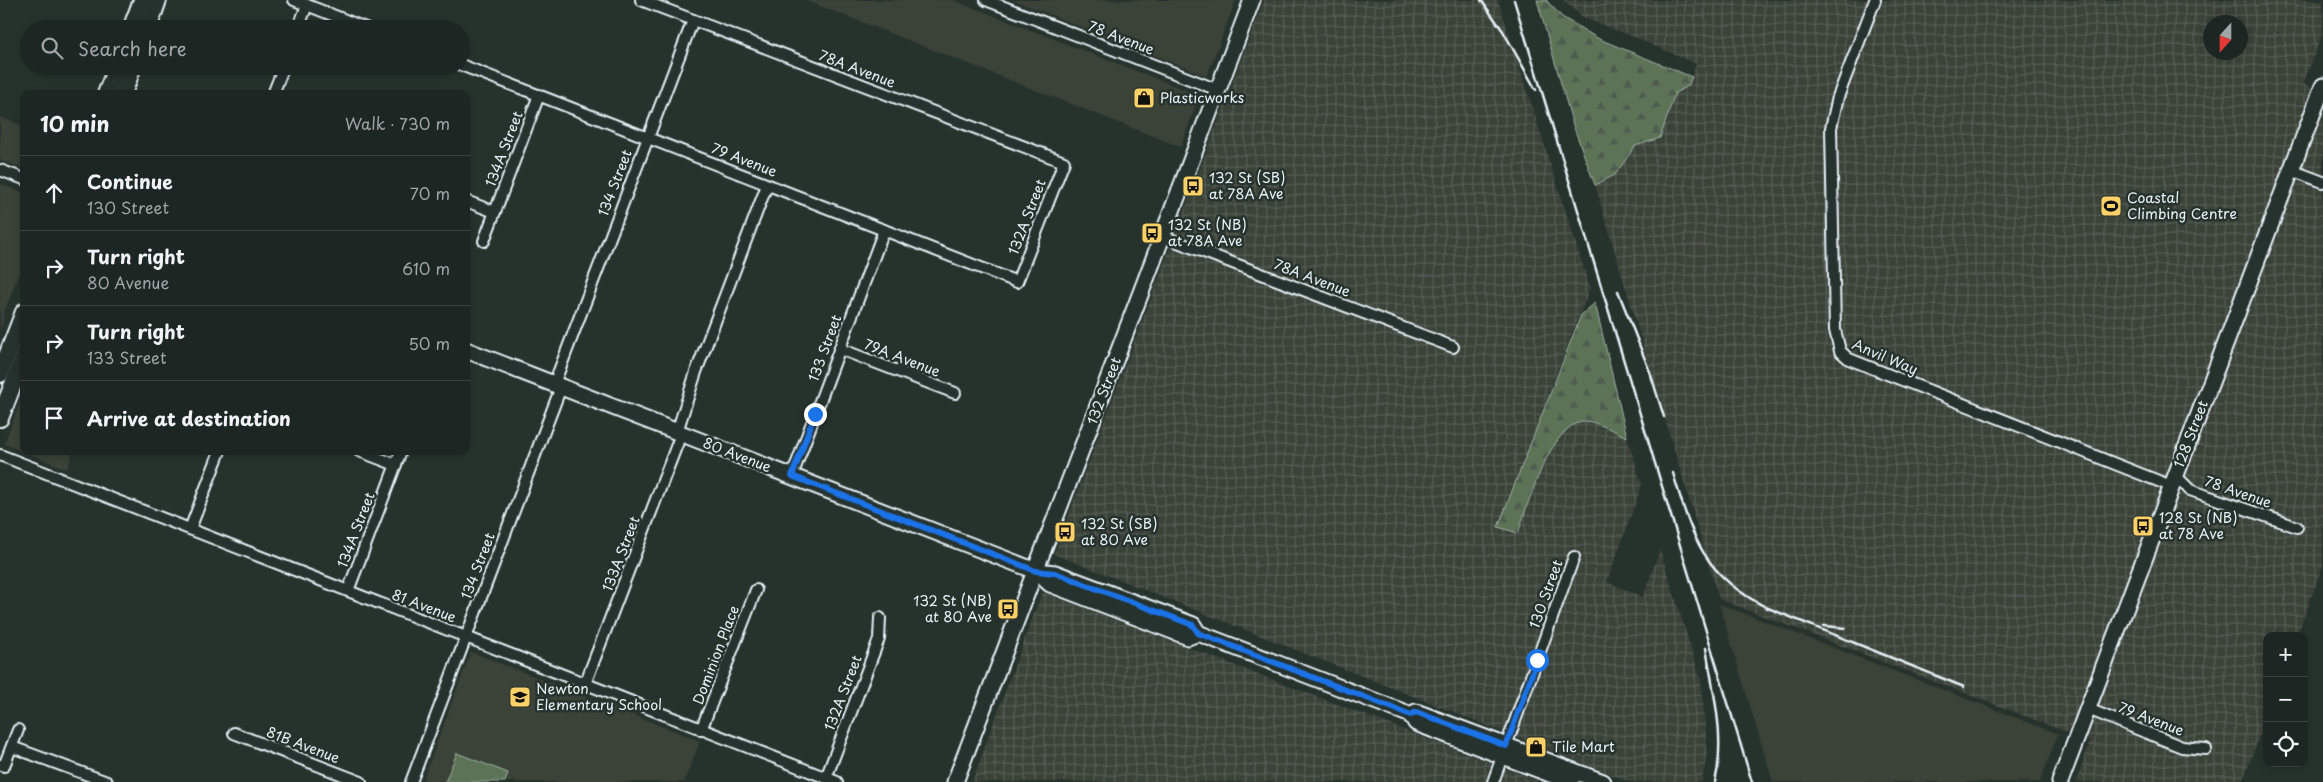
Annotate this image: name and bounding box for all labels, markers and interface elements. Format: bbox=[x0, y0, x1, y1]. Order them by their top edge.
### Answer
street label: 78 Avenue bbox=[1085, 15, 1158, 60]
north arrow bbox=[2203, 15, 2248, 60]
search box bbox=[20, 20, 470, 75]
icon: search bbox=[38, 34, 66, 62]
text: Search here bbox=[78, 34, 187, 62]
street label: 78A Avenue bbox=[816, 44, 899, 93]
shop icon: Plasticworks bbox=[1132, 86, 1156, 110]
place label: Plasticworks bbox=[1160, 87, 1244, 108]
text: 10 min bbox=[40, 107, 110, 139]
street label: 134A Street bbox=[480, 108, 528, 190]
text: Walk · 730 m bbox=[345, 111, 450, 135]
street label: 79 Avenue bbox=[708, 137, 780, 182]
street label: 134 Street bbox=[592, 146, 637, 219]
text: Continue bbox=[87, 167, 173, 195]
place label: 132 St (SB) at 78A Ave bbox=[1209, 167, 1286, 204]
bus stop icon: 132 St (SB) at 78A Ave bbox=[1181, 174, 1205, 198]
street label: 132A Street bbox=[1003, 176, 1051, 258]
icon: ahead bbox=[40, 179, 68, 207]
text: 70 m bbox=[410, 181, 450, 205]
place label: Coastal Climbing Centre bbox=[2127, 187, 2237, 224]
sports icon: Coastal Climbing Centre bbox=[2099, 194, 2123, 218]
text: 130 Street bbox=[87, 195, 169, 219]
place label: 132 St (NB) at 78A Ave bbox=[1168, 214, 1247, 251]
bus stop icon: 132 St (NB) at 78A Ave bbox=[1140, 221, 1164, 245]
text: Turn right bbox=[87, 242, 185, 270]
street label: 78A Avenue bbox=[1271, 253, 1354, 302]
icon: right bbox=[40, 254, 68, 282]
text: 610 m bbox=[402, 256, 450, 280]
text: 80 Avenue bbox=[87, 270, 169, 294]
street label: 133 Street bbox=[803, 311, 846, 384]
text: Turn right bbox=[87, 317, 185, 345]
icon: right bbox=[40, 329, 68, 357]
text: 50 m bbox=[409, 331, 450, 355]
street label: 79A Avenue bbox=[861, 333, 944, 382]
street label: Anvil Way bbox=[1849, 333, 1921, 380]
text: 133 Street bbox=[87, 345, 167, 369]
street label: 132 Street bbox=[1081, 354, 1126, 428]
street label: 128 Street bbox=[2168, 397, 2213, 471]
route end bbox=[804, 403, 827, 426]
icon: arrive bbox=[40, 404, 68, 432]
text: Arrive at destination bbox=[87, 404, 291, 432]
street label: 80 Avenue bbox=[700, 432, 775, 477]
street label: 78 Avenue bbox=[2202, 470, 2275, 513]
street label: 134A Street bbox=[332, 489, 380, 571]
place label: 128 St (NB) at 78 Ave bbox=[2159, 507, 2238, 544]
street label: 133A Street bbox=[597, 513, 644, 594]
place label: 132 St (SB) at 80 Ave bbox=[1081, 513, 1158, 550]
bus stop icon: 128 St (NB) at 78 Ave bbox=[2131, 514, 2155, 538]
bus stop icon: 132 St (SB) at 80 Ave bbox=[1053, 520, 1077, 544]
street label: 134 Street bbox=[455, 529, 500, 602]
street label: 130 Street bbox=[1523, 556, 1568, 631]
street label: 81 Avenue bbox=[389, 584, 460, 628]
place label: 132 St (NB) at 80 Ave bbox=[913, 590, 992, 627]
bus stop icon: 132 St (NB) at 80 Ave bbox=[996, 597, 1020, 621]
street label: Dominion Place bbox=[687, 602, 744, 707]
map controls bbox=[2263, 632, 2308, 767]
button: + bbox=[2263, 632, 2308, 677]
route start bbox=[1526, 649, 1549, 672]
street label: 132A Street bbox=[819, 652, 867, 734]
button: − bbox=[2263, 677, 2308, 722]
place label: Newton Elementary School bbox=[536, 678, 662, 715]
school or university icon: Newton Elementary School bbox=[508, 685, 532, 709]
street label: 79 Avenue bbox=[2115, 696, 2187, 741]
street label: 81B Avenue bbox=[263, 721, 343, 768]
button: locate bbox=[2263, 722, 2308, 767]
shop icon: Tile Mart bbox=[1524, 735, 1548, 759]
place label: Tile Mart bbox=[1552, 736, 1615, 757]

